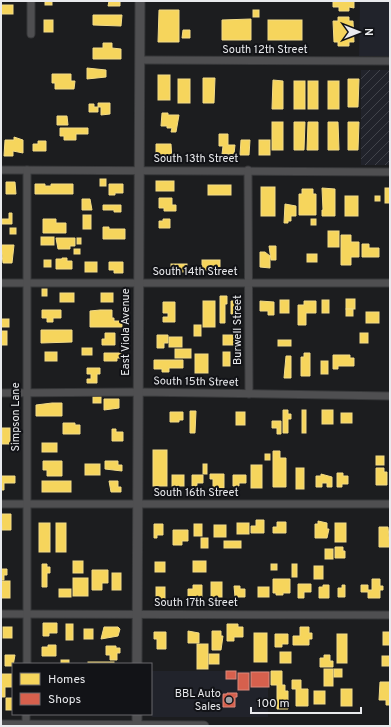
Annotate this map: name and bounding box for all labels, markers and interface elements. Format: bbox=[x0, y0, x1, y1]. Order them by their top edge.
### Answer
north arrow bbox=[339, 12, 379, 52]
text: N bbox=[361, 28, 375, 36]
street label: South 12th Street bbox=[222, 43, 308, 57]
street label: South 13th Street bbox=[154, 152, 238, 166]
street label: South 14th Street bbox=[152, 265, 238, 279]
street label: East Viola Avenue bbox=[119, 288, 133, 376]
street label: Burwell Street bbox=[231, 295, 245, 365]
street label: South 15th Street bbox=[153, 374, 239, 390]
street label: Simpson Lane bbox=[9, 382, 23, 452]
street label: South 16th Street bbox=[153, 486, 239, 500]
street label: South 17th Street bbox=[154, 596, 238, 610]
legend bbox=[12, 663, 152, 715]
text: Homes bbox=[48, 672, 85, 688]
place label: BBL Auto Sales bbox=[175, 687, 221, 714]
scale bar bbox=[251, 689, 361, 715]
text: Shops bbox=[48, 692, 81, 708]
marker: BBL Auto Sales bbox=[224, 695, 234, 705]
text: 100 m bbox=[257, 696, 290, 712]

